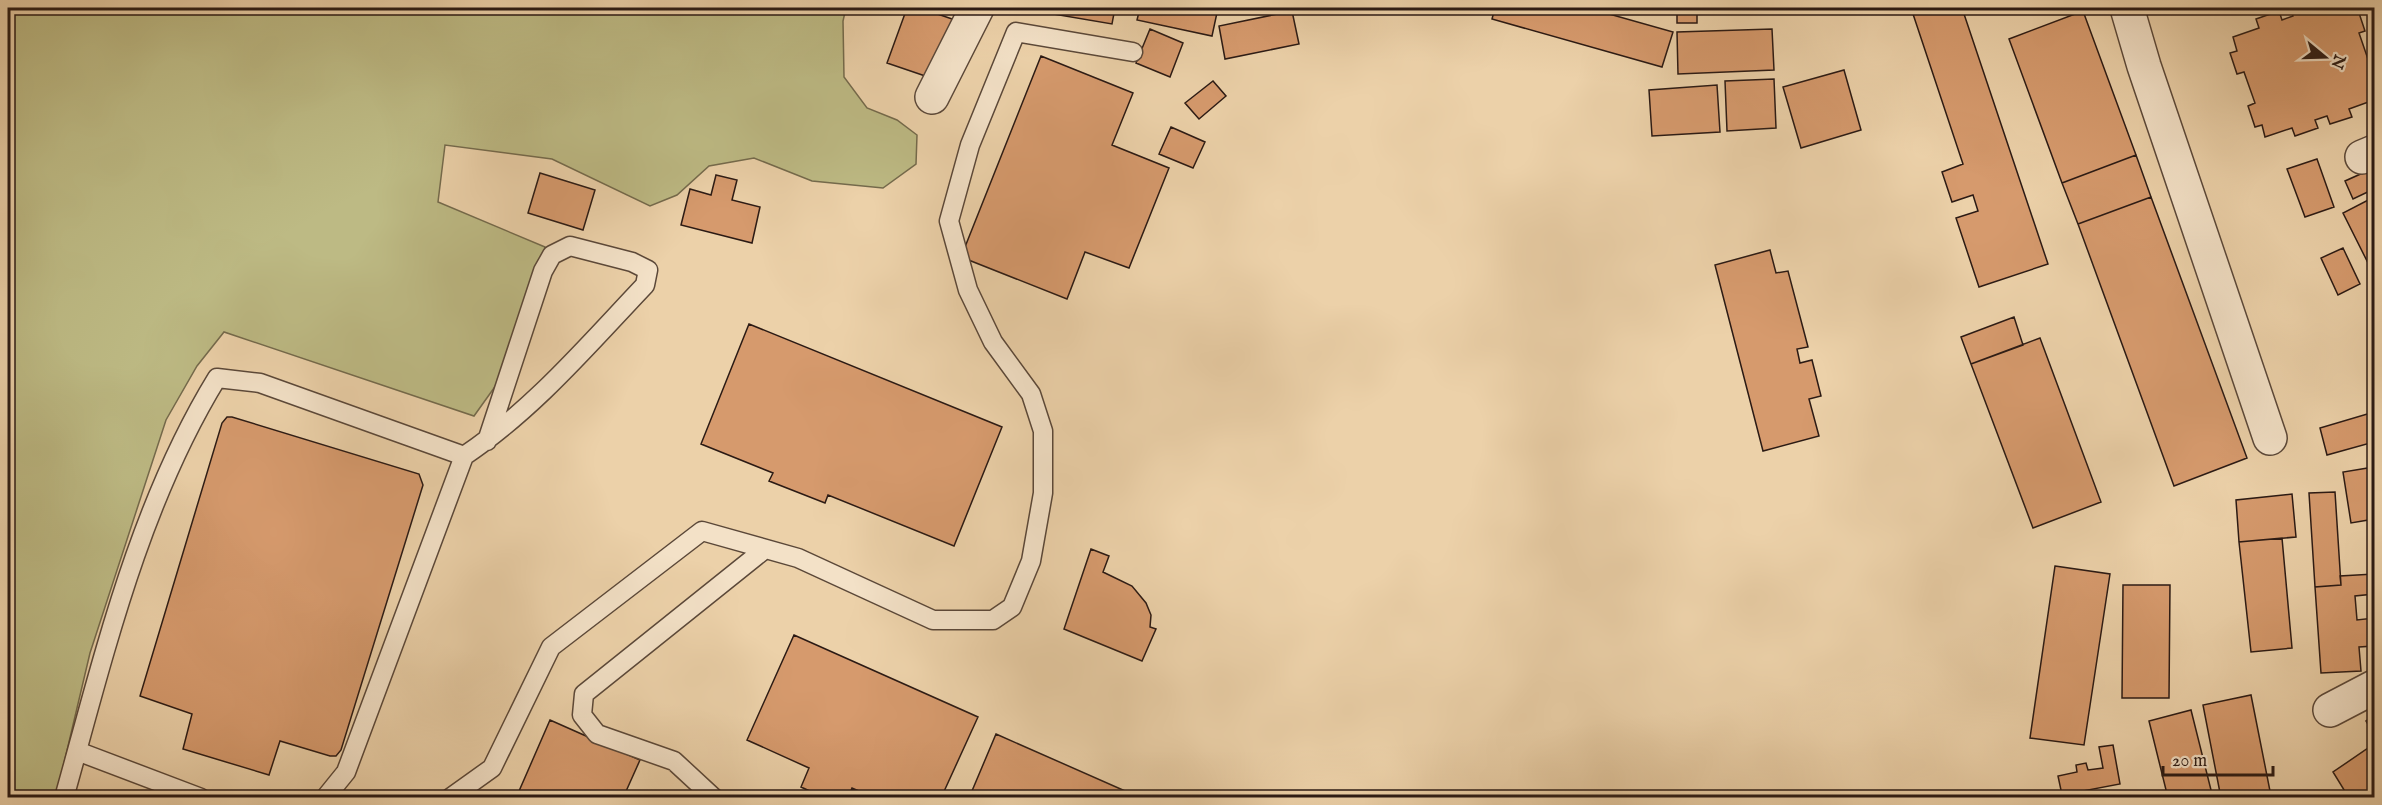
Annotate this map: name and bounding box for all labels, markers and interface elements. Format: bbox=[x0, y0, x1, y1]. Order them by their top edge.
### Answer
north arrow bbox=[2295, 27, 2355, 87]
text: N bbox=[2326, 50, 2349, 71]
scale bar bbox=[2163, 739, 2272, 777]
text: 20 m bbox=[2172, 750, 2207, 773]

